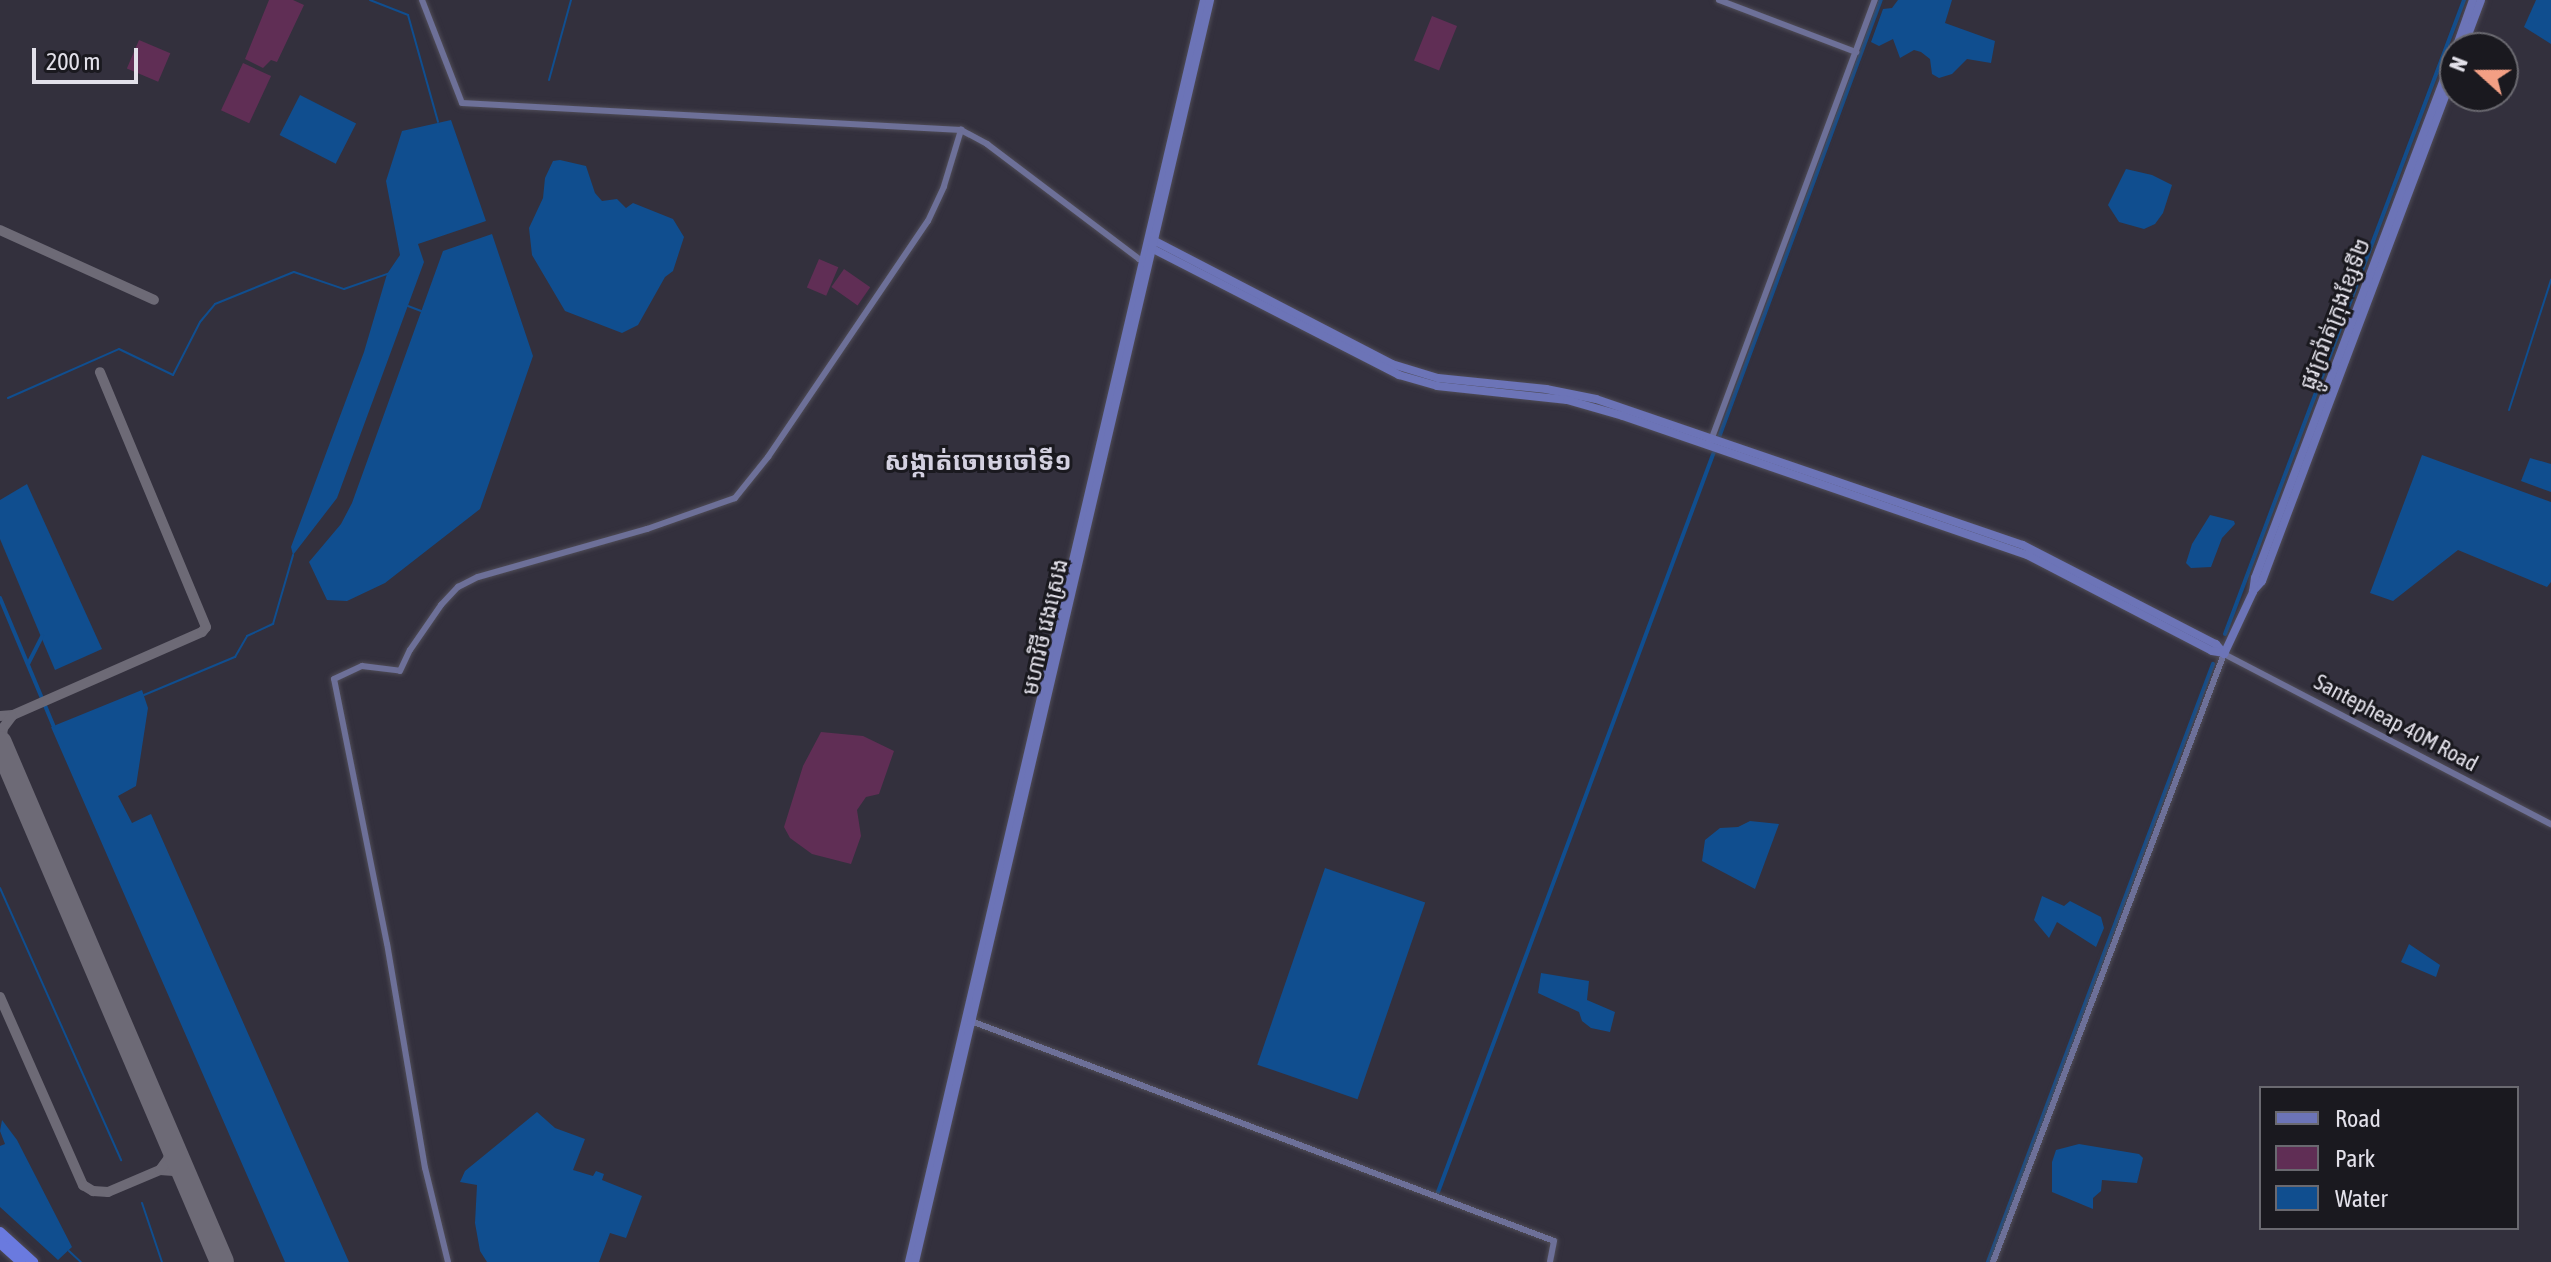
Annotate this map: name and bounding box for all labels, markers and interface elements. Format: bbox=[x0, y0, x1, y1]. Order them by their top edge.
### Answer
scale bar bbox=[36, 32, 142, 82]
north arrow bbox=[2439, 32, 2519, 112]
text: 200 m bbox=[46, 48, 100, 75]
text: N bbox=[2444, 53, 2473, 75]
street label: ផ្លូវក្រវ៉ាត់ក្រុងខ្សែទី២ bbox=[2294, 235, 2376, 393]
district label: សង្កាត់ចោមចៅទី១ bbox=[884, 446, 1072, 478]
street label: មហាវិថី វេងស្រេង bbox=[1016, 556, 1074, 698]
street label: Santepheap 40M Road bbox=[2310, 669, 2482, 777]
legend bbox=[2259, 1086, 2519, 1230]
text: Road bbox=[2335, 1105, 2381, 1132]
text: Park bbox=[2335, 1145, 2375, 1172]
text: Water bbox=[2335, 1185, 2388, 1212]

